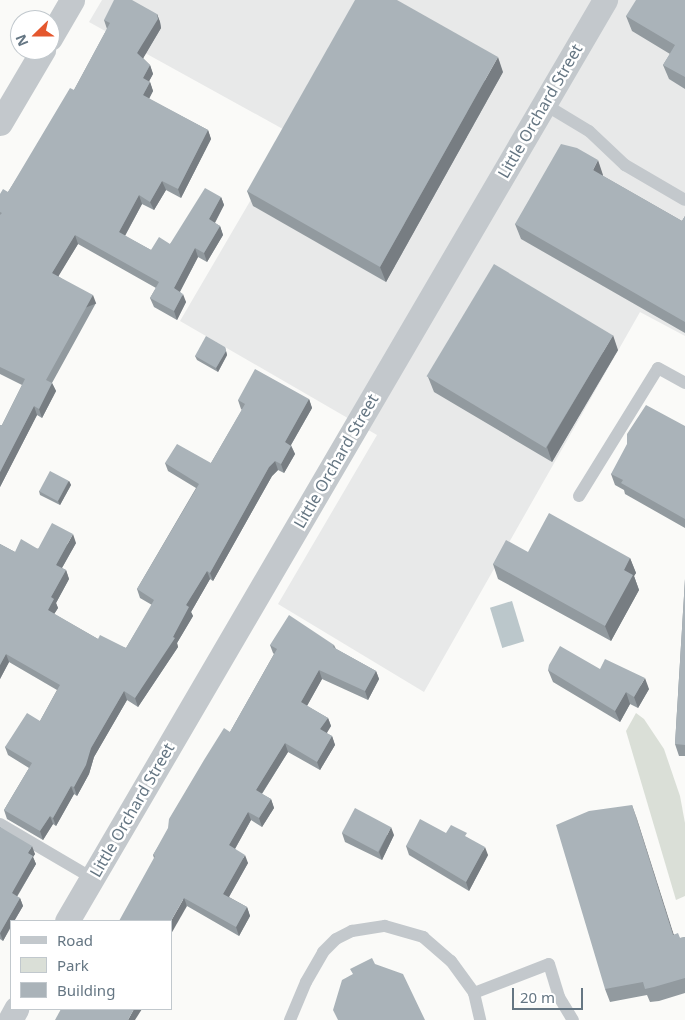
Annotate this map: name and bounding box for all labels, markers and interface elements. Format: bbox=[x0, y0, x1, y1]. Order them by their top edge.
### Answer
north arrow bbox=[10, 10, 60, 60]
text: N bbox=[11, 32, 33, 49]
street label: Little Orchard Street bbox=[494, 41, 586, 181]
street label: Little Orchard Street bbox=[290, 391, 382, 531]
street label: Little Orchard Street bbox=[86, 740, 178, 880]
legend bbox=[10, 920, 172, 1010]
text: Road bbox=[57, 930, 93, 950]
text: Park bbox=[57, 955, 89, 975]
scale bar bbox=[515, 978, 586, 1010]
text: Building bbox=[57, 980, 115, 1000]
text: 20 m bbox=[520, 987, 555, 1007]

